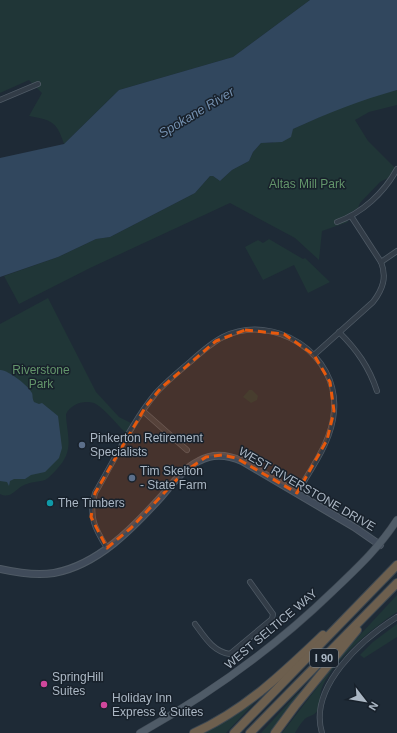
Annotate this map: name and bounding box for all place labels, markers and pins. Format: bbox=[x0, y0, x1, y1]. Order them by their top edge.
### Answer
place label: Pinkerton Retirement Specialists bbox=[90, 431, 203, 459]
marker: Pinkerton Retirement Specialists bbox=[77, 440, 87, 450]
place label: Tim Skelton - State Farm bbox=[140, 464, 207, 492]
marker: Tim Skelton - State Farm bbox=[127, 473, 137, 483]
place label: The Timbers bbox=[58, 496, 125, 510]
marker: The Timbers bbox=[45, 498, 55, 508]
place label: SpringHill Suites bbox=[52, 670, 103, 698]
marker: SpringHill Suites bbox=[39, 679, 49, 689]
place label: Holiday Inn Express & Suites bbox=[112, 691, 203, 719]
marker: Holiday Inn Express & Suites bbox=[99, 700, 109, 710]

